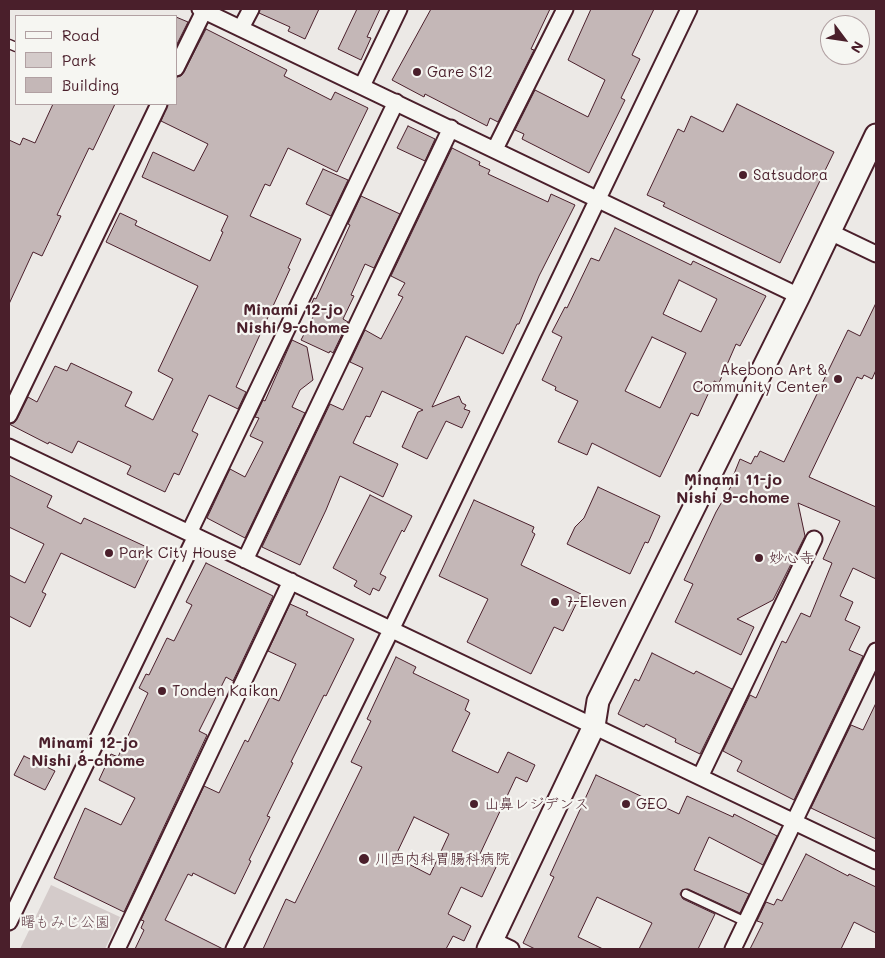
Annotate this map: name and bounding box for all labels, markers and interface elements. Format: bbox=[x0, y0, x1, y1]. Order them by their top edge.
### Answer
legend bbox=[15, 15, 178, 105]
north arrow bbox=[820, 15, 870, 65]
text: Road bbox=[62, 25, 99, 45]
text: N bbox=[847, 38, 868, 57]
text: Park bbox=[62, 50, 96, 70]
place label: Gare S12 bbox=[427, 63, 493, 81]
marker: Gare S12 bbox=[411, 66, 423, 78]
text: Building bbox=[62, 75, 119, 95]
place label: Satsudora bbox=[753, 166, 828, 184]
marker: Satsudora bbox=[737, 169, 749, 181]
district label: Minami 12-jo Nishi 9-chome bbox=[236, 300, 350, 338]
place label: Akebono Art & Community Center bbox=[692, 361, 828, 396]
marker: Akebono Art & Community Center bbox=[832, 373, 844, 385]
district label: Minami 11-jo Nishi 9-chome bbox=[676, 470, 790, 508]
place label: Park City House bbox=[119, 544, 237, 562]
marker: Park City House bbox=[103, 547, 115, 559]
place label: 妙心寺 bbox=[769, 549, 814, 567]
marker: 妙心寺 bbox=[753, 552, 765, 564]
place label: 7-Eleven bbox=[565, 593, 627, 611]
marker: 7-Eleven bbox=[549, 596, 561, 608]
place label: Tonden Kaikan bbox=[172, 682, 278, 700]
marker: Tonden Kaikan bbox=[156, 685, 168, 697]
district label: Minami 12-jo Nishi 8-chome bbox=[31, 733, 145, 771]
place label: 山鼻レジデンス bbox=[484, 795, 589, 813]
place label: GEO bbox=[636, 795, 668, 813]
marker: 山鼻レジデンス bbox=[468, 798, 480, 810]
marker: GEO bbox=[620, 798, 632, 810]
place label: 川西内科胃腸科病院 bbox=[375, 850, 510, 868]
marker: 川西内科胃腸科病院 bbox=[357, 852, 371, 866]
park label: 曙もみじ公園 bbox=[20, 913, 110, 931]

